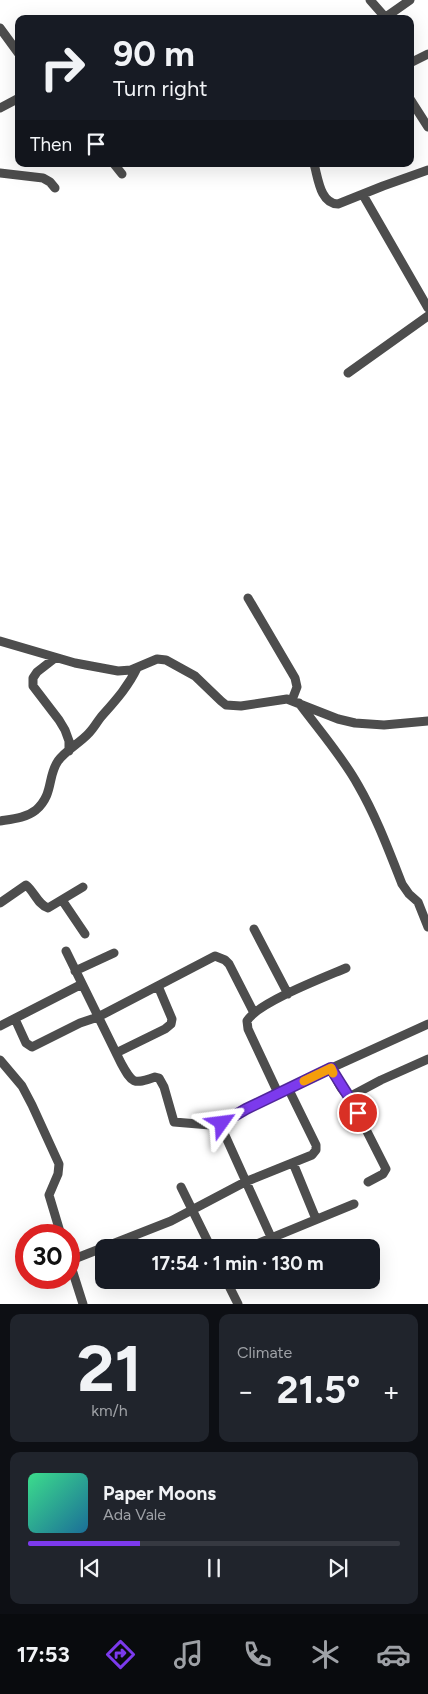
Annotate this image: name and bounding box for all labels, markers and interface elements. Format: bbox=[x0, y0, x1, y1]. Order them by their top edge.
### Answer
text: 90 m bbox=[113, 33, 195, 75]
icon: right bbox=[30, 35, 95, 100]
text: Turn right bbox=[113, 75, 208, 102]
icon: arrive bbox=[82, 130, 110, 158]
text: Then bbox=[30, 133, 72, 156]
pin bbox=[337, 1092, 379, 1134]
position arrow bbox=[195, 1096, 247, 1148]
icon: arrive bbox=[344, 1099, 372, 1127]
speed limit sign: 30 bbox=[15, 1224, 80, 1289]
text: 17:54 · 1 min · 130 m bbox=[151, 1252, 324, 1275]
text: 21 bbox=[77, 1329, 142, 1407]
text: Climate bbox=[237, 1343, 292, 1362]
text: 21.5° bbox=[277, 1367, 360, 1413]
text: − bbox=[237, 1374, 254, 1408]
text: + bbox=[383, 1374, 400, 1408]
text: km/h bbox=[91, 1401, 128, 1420]
text: Paper Moons bbox=[103, 1482, 216, 1505]
text: Ada Vale bbox=[103, 1505, 166, 1524]
icon: previous bbox=[76, 1554, 104, 1582]
icon: pause bbox=[200, 1554, 228, 1582]
icon: next bbox=[324, 1554, 352, 1582]
icon: directions bbox=[103, 1637, 138, 1672]
icon: music bbox=[171, 1637, 206, 1672]
icon: phone bbox=[240, 1637, 275, 1672]
icon: climate bbox=[308, 1637, 343, 1672]
icon: car bbox=[376, 1637, 411, 1672]
text: 17:53 bbox=[17, 1641, 70, 1668]

